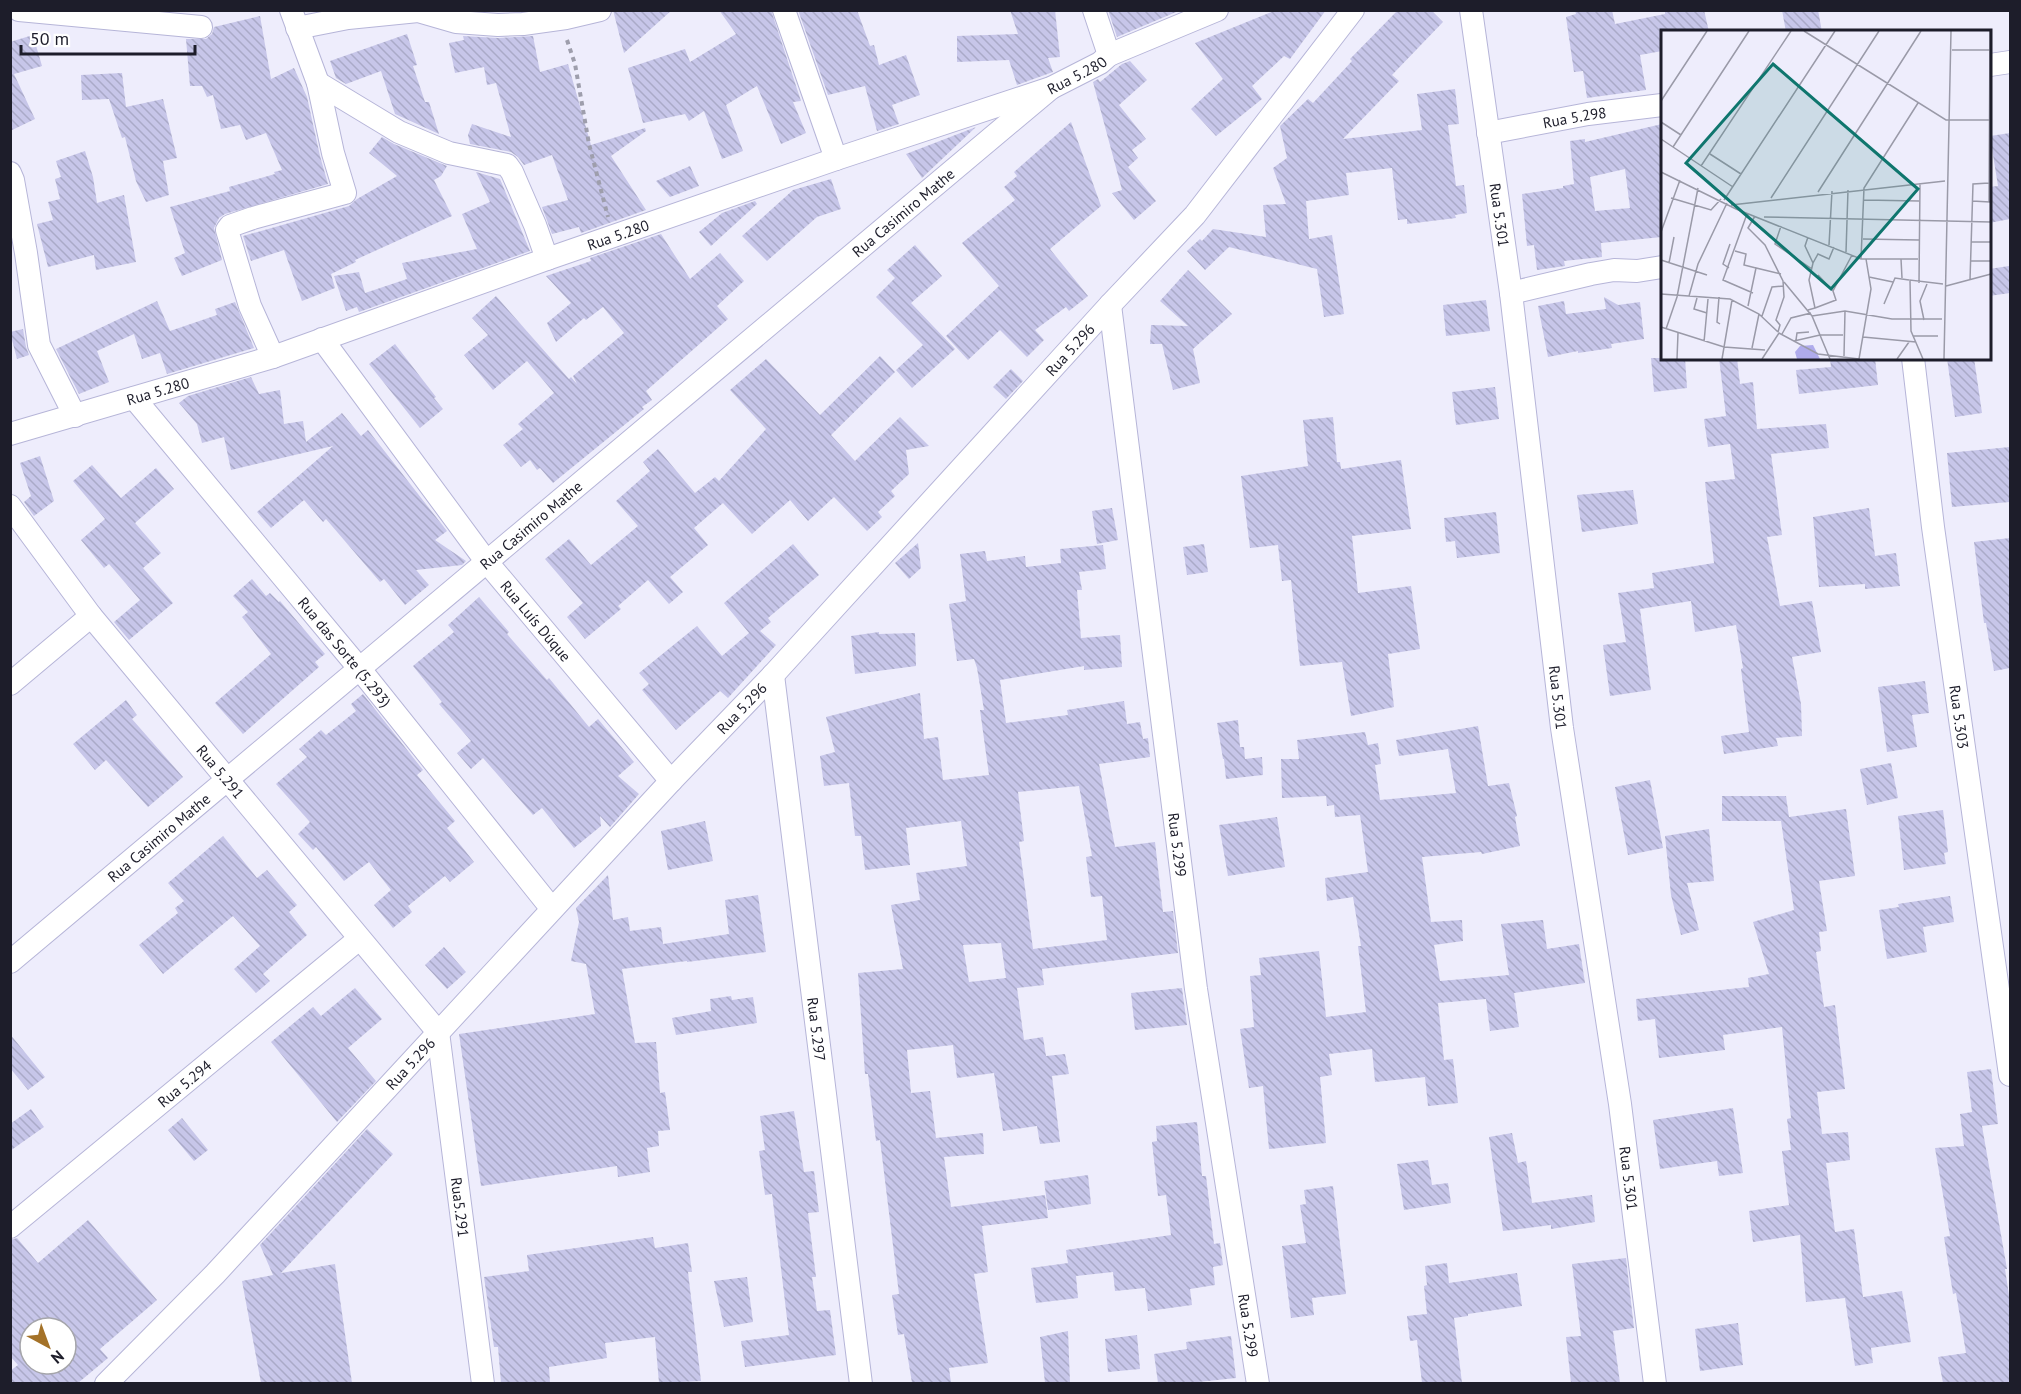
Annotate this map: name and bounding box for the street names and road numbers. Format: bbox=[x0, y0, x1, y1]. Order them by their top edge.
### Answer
street label: Rua 5.280 bbox=[1044, 52, 1111, 98]
street label: Rua 5.298 bbox=[1541, 102, 1607, 132]
street label: Rua Casimiro Mathe bbox=[848, 164, 958, 261]
street label: Rua 5.301 bbox=[1486, 182, 1514, 248]
street label: Rua 5.280 bbox=[584, 215, 651, 254]
street label: Rua 5.296 bbox=[1041, 319, 1098, 380]
street label: Rua 5.280 bbox=[124, 373, 191, 409]
street label: Rua Casimiro Mathe bbox=[476, 476, 586, 573]
street label: Rua Luís Dúque bbox=[497, 576, 576, 665]
street label: Rua das Sorte (5.293) bbox=[294, 593, 396, 711]
street label: Rua 5.301 bbox=[1545, 664, 1572, 730]
street label: Rua 5.296 bbox=[712, 678, 771, 738]
street label: Rua 5.303 bbox=[1946, 684, 1974, 750]
street label: Rua 5.291 bbox=[193, 741, 249, 802]
street label: Rua Casimiro Mathe bbox=[103, 789, 214, 886]
street label: Rua 5.299 bbox=[1164, 812, 1191, 878]
street label: Rua 5.297 bbox=[804, 996, 830, 1062]
street label: Rua 5.296 bbox=[381, 1033, 439, 1093]
street label: Rua 5.294 bbox=[153, 1055, 215, 1111]
street label: Rua 5.301 bbox=[1616, 1145, 1643, 1211]
street label: Rua5.291 bbox=[447, 1176, 474, 1238]
street label: Rua 5.299 bbox=[1234, 1292, 1263, 1359]

